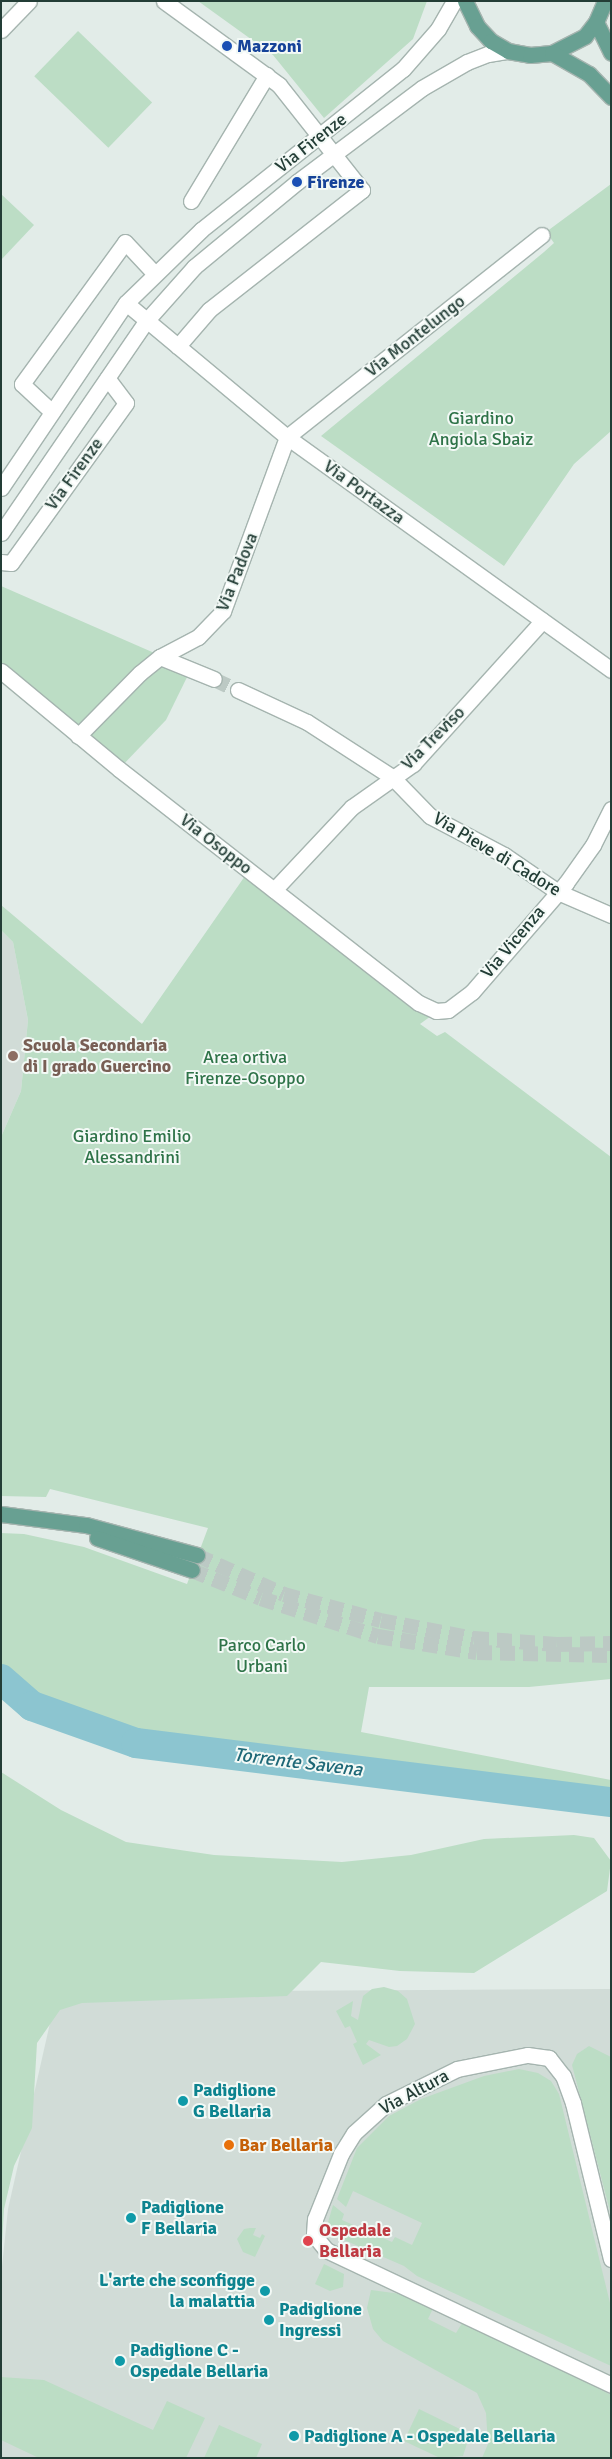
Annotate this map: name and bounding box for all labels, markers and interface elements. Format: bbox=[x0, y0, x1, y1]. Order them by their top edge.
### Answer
place label: Mazzoni bbox=[237, 35, 302, 57]
marker: Mazzoni bbox=[221, 40, 233, 52]
street label: Via Firenze bbox=[271, 108, 351, 178]
place label: Firenze bbox=[307, 171, 365, 193]
marker: Firenze bbox=[291, 176, 303, 188]
street label: Via Montelungo bbox=[361, 290, 469, 382]
park label: Giardino Angiola Sbaiz bbox=[429, 408, 533, 450]
street label: Via Firenze bbox=[40, 433, 108, 515]
street label: Via Portazza bbox=[319, 455, 409, 529]
street label: Via Padova bbox=[211, 529, 263, 615]
street label: Via Treviso bbox=[397, 702, 469, 774]
street label: Via Pieve di Cadore bbox=[429, 807, 565, 901]
street label: Via Osoppo bbox=[176, 809, 256, 879]
street label: Via Vicenza bbox=[476, 901, 550, 983]
place label: Scuola Secondaria di I grado Guercino bbox=[23, 1035, 171, 1078]
park label: Area ortiva Firenze-Osoppo bbox=[185, 1047, 305, 1090]
marker: Scuola Secondaria di I grado Guercino bbox=[7, 1050, 19, 1062]
park label: Giardino Emilio Alessandrini bbox=[73, 1126, 191, 1168]
park label: Parco Carlo Urbani bbox=[218, 1635, 306, 1678]
water label: Torrente Savena bbox=[233, 1744, 363, 1782]
street label: Via Altura bbox=[375, 2065, 453, 2119]
place label: Padiglione G Bellaria bbox=[193, 2080, 276, 2122]
marker: Padiglione G Bellaria bbox=[177, 2095, 189, 2107]
place label: Bar Bellaria bbox=[239, 2134, 333, 2156]
marker: Bar Bellaria bbox=[223, 2139, 235, 2151]
place label: Padiglione F Bellaria bbox=[141, 2197, 224, 2240]
marker: Padiglione F Bellaria bbox=[125, 2212, 137, 2224]
place label: Ospedale Bellaria bbox=[319, 2220, 391, 2262]
marker: Ospedale Bellaria bbox=[301, 2234, 315, 2248]
place label: L'arte che sconfigge la malattia bbox=[99, 2270, 255, 2312]
marker: L'arte che sconfigge la malattia bbox=[259, 2285, 271, 2297]
place label: Padiglione Ingressi bbox=[279, 2299, 362, 2342]
marker: Padiglione Ingressi bbox=[263, 2314, 275, 2326]
place label: Padiglione C - Ospedale Bellaria bbox=[130, 2340, 268, 2382]
marker: Padiglione C - Ospedale Bellaria bbox=[114, 2355, 126, 2367]
place label: Padiglione A - Ospedale Bellaria bbox=[304, 2425, 556, 2447]
marker: Padiglione A - Ospedale Bellaria bbox=[288, 2430, 300, 2442]

